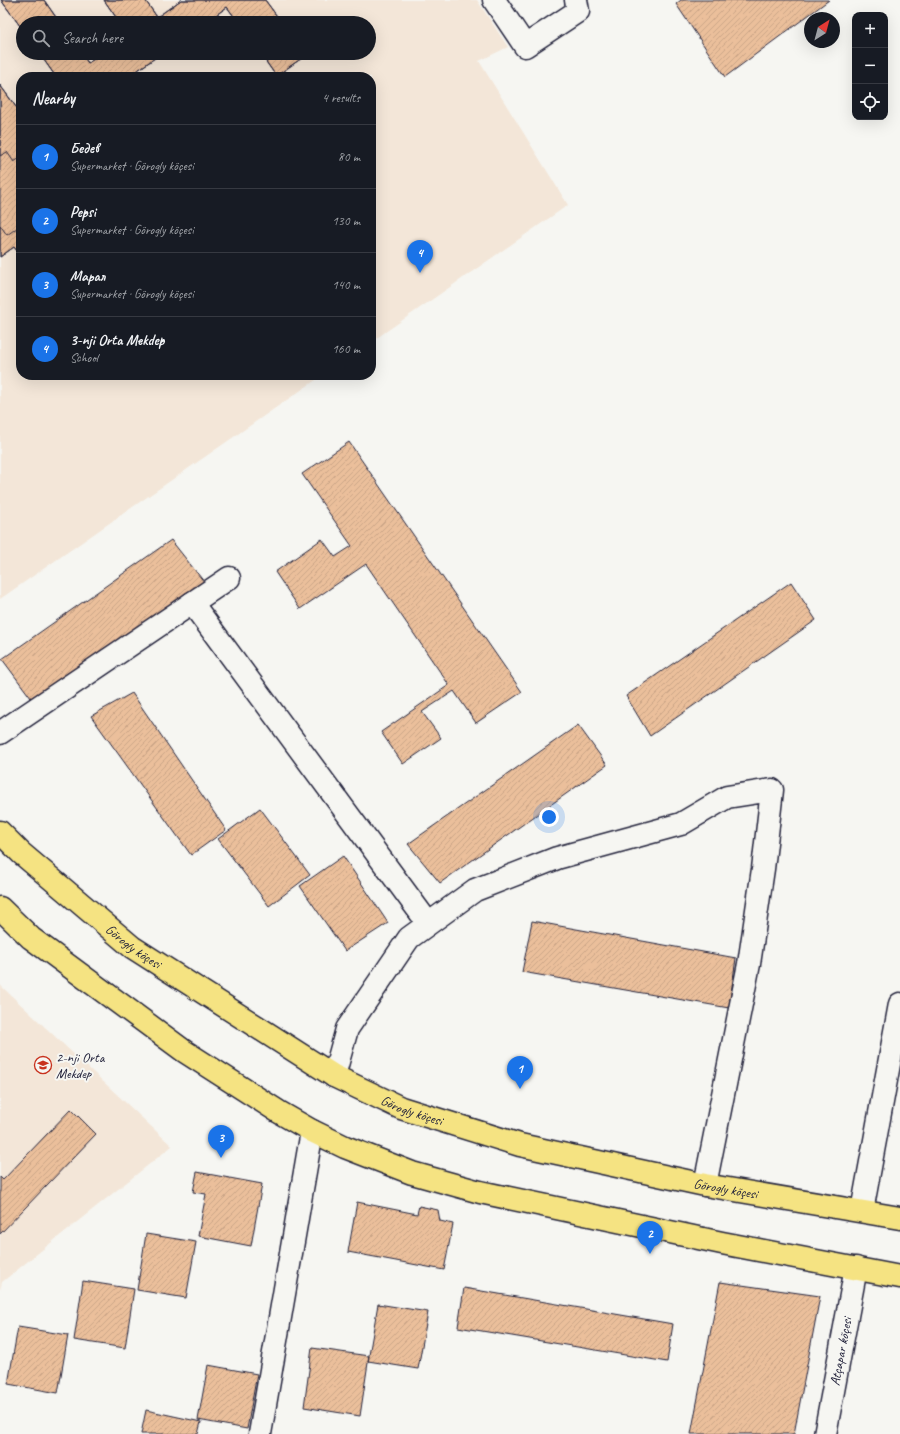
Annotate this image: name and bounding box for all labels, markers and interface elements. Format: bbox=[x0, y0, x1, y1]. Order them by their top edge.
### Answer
north arrow bbox=[804, 12, 840, 48]
map controls bbox=[852, 12, 888, 120]
button: + bbox=[852, 12, 888, 48]
search box bbox=[16, 16, 376, 60]
icon: search bbox=[30, 27, 52, 49]
text: Search here bbox=[62, 29, 123, 48]
button: − bbox=[852, 48, 888, 84]
button: locate bbox=[852, 84, 888, 120]
text: Nearby bbox=[32, 88, 75, 109]
text: 4 results bbox=[322, 90, 360, 106]
text: Бедев bbox=[70, 139, 99, 158]
text: 1 bbox=[42, 149, 48, 165]
text: 80 m bbox=[338, 149, 360, 165]
text: Supermarket · Görogly köçesi bbox=[70, 158, 194, 174]
text: Pepsi bbox=[70, 203, 96, 222]
text: 2 bbox=[42, 213, 48, 229]
text: 130 m bbox=[332, 213, 360, 229]
text: Supermarket · Görogly köçesi bbox=[70, 222, 194, 238]
pin: 4 bbox=[407, 240, 433, 273]
text: Марал bbox=[70, 267, 105, 286]
text: 3 bbox=[42, 277, 48, 293]
text: 140 m bbox=[332, 277, 360, 293]
text: Supermarket · Görogly köçesi bbox=[70, 286, 194, 302]
text: 3-nji Orta Mekdep bbox=[70, 331, 164, 350]
text: 4 bbox=[42, 341, 48, 357]
text: 160 m bbox=[332, 341, 360, 357]
text: School bbox=[70, 350, 98, 366]
your location bbox=[539, 807, 559, 827]
street label: Görogly köçesi bbox=[103, 920, 166, 973]
place label: 2-nji Orta Mekdep bbox=[56, 1049, 106, 1082]
school or university icon: 2-nji Orta Mekdep bbox=[33, 1055, 53, 1075]
pin: 1 bbox=[507, 1056, 533, 1089]
street label: Görogly köçesi bbox=[378, 1091, 447, 1130]
pin: 3 bbox=[208, 1125, 234, 1158]
street label: Görogly köçesi bbox=[692, 1174, 761, 1203]
pin: 2 bbox=[637, 1221, 663, 1254]
street label: Atçapar köçesi bbox=[826, 1314, 856, 1387]

